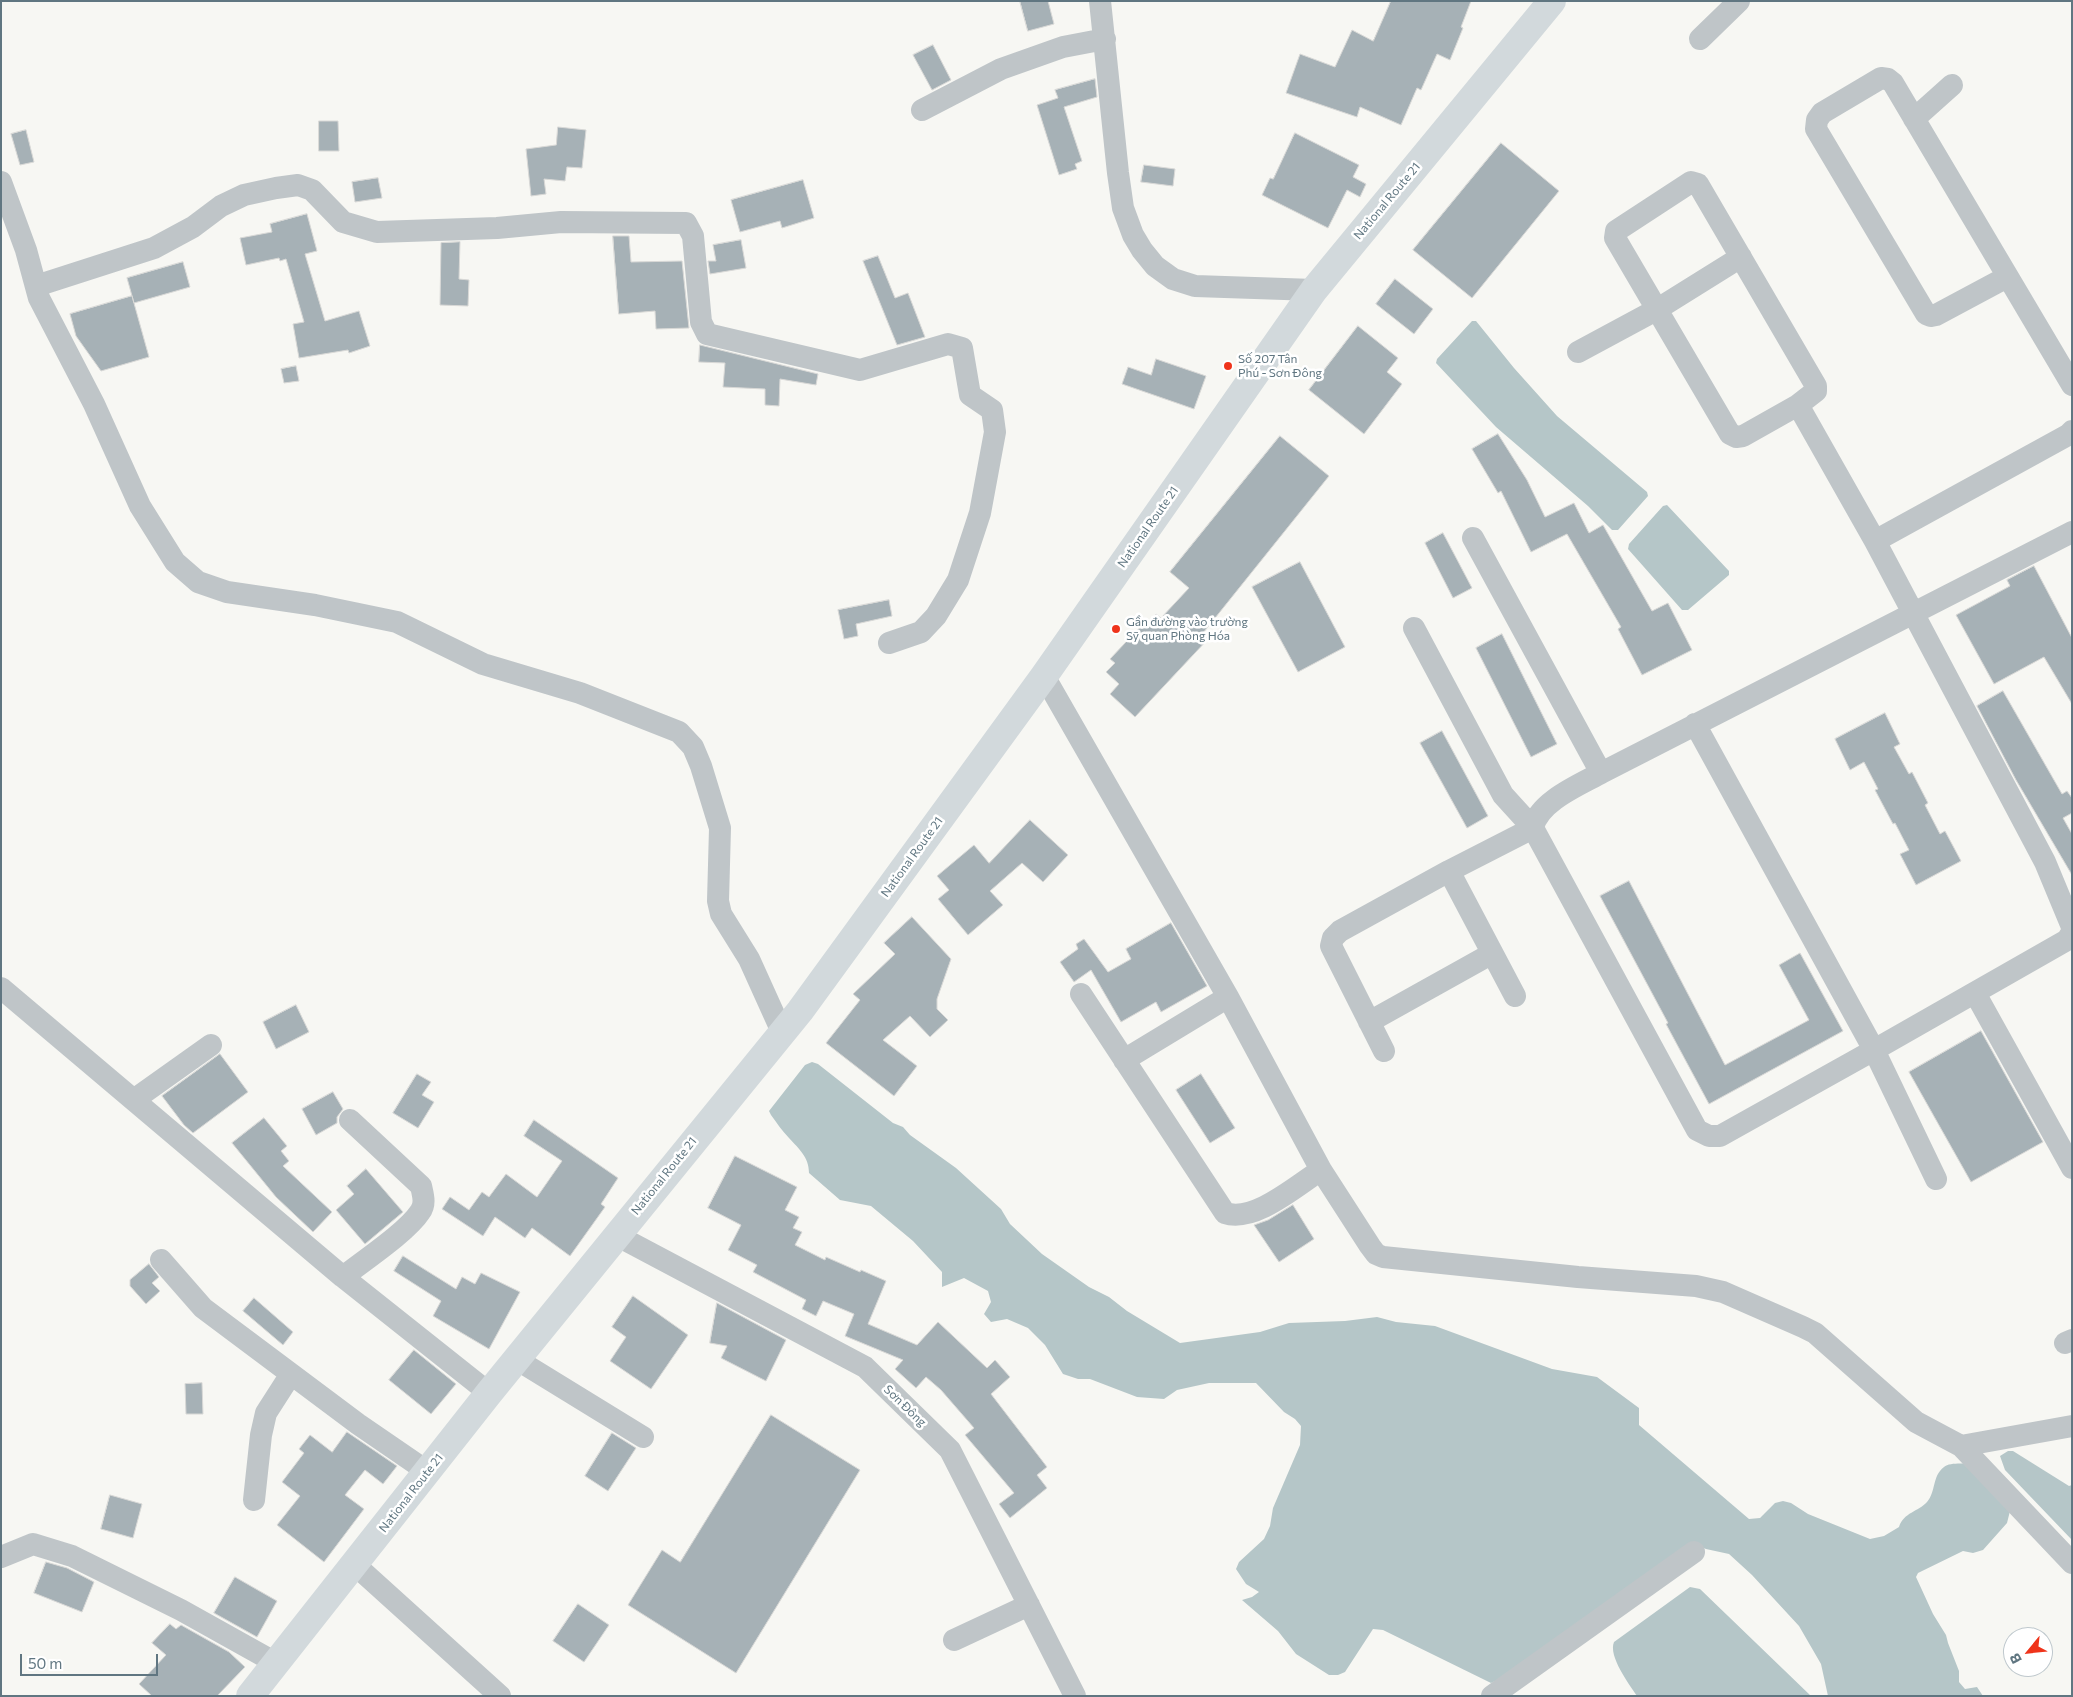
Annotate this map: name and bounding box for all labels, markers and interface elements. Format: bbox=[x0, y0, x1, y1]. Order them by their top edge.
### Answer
street label: National Route 21 bbox=[1351, 160, 1423, 242]
place label: Số 207 Tân Phú - Sơn Đông bbox=[1238, 352, 1322, 380]
marker: Số 207 Tân Phú - Sơn Đông bbox=[1222, 360, 1234, 372]
street label: National Route 21 bbox=[1115, 484, 1181, 570]
place label: Gần đường vào trường Sỹ quan Phòng Hóa bbox=[1126, 615, 1248, 643]
marker: Gần đường vào trường Sỹ quan Phòng Hóa bbox=[1110, 623, 1122, 635]
street label: National Route 21 bbox=[878, 814, 946, 900]
street label: National Route 21 bbox=[628, 1134, 700, 1218]
street label: Sơn Đông bbox=[881, 1382, 929, 1430]
street label: National Route 21 bbox=[376, 1451, 446, 1535]
north arrow bbox=[2003, 1627, 2053, 1677]
scale bar bbox=[22, 1644, 160, 1676]
text: B bbox=[2006, 1651, 2025, 1667]
text: 50 m bbox=[28, 1654, 62, 1672]

